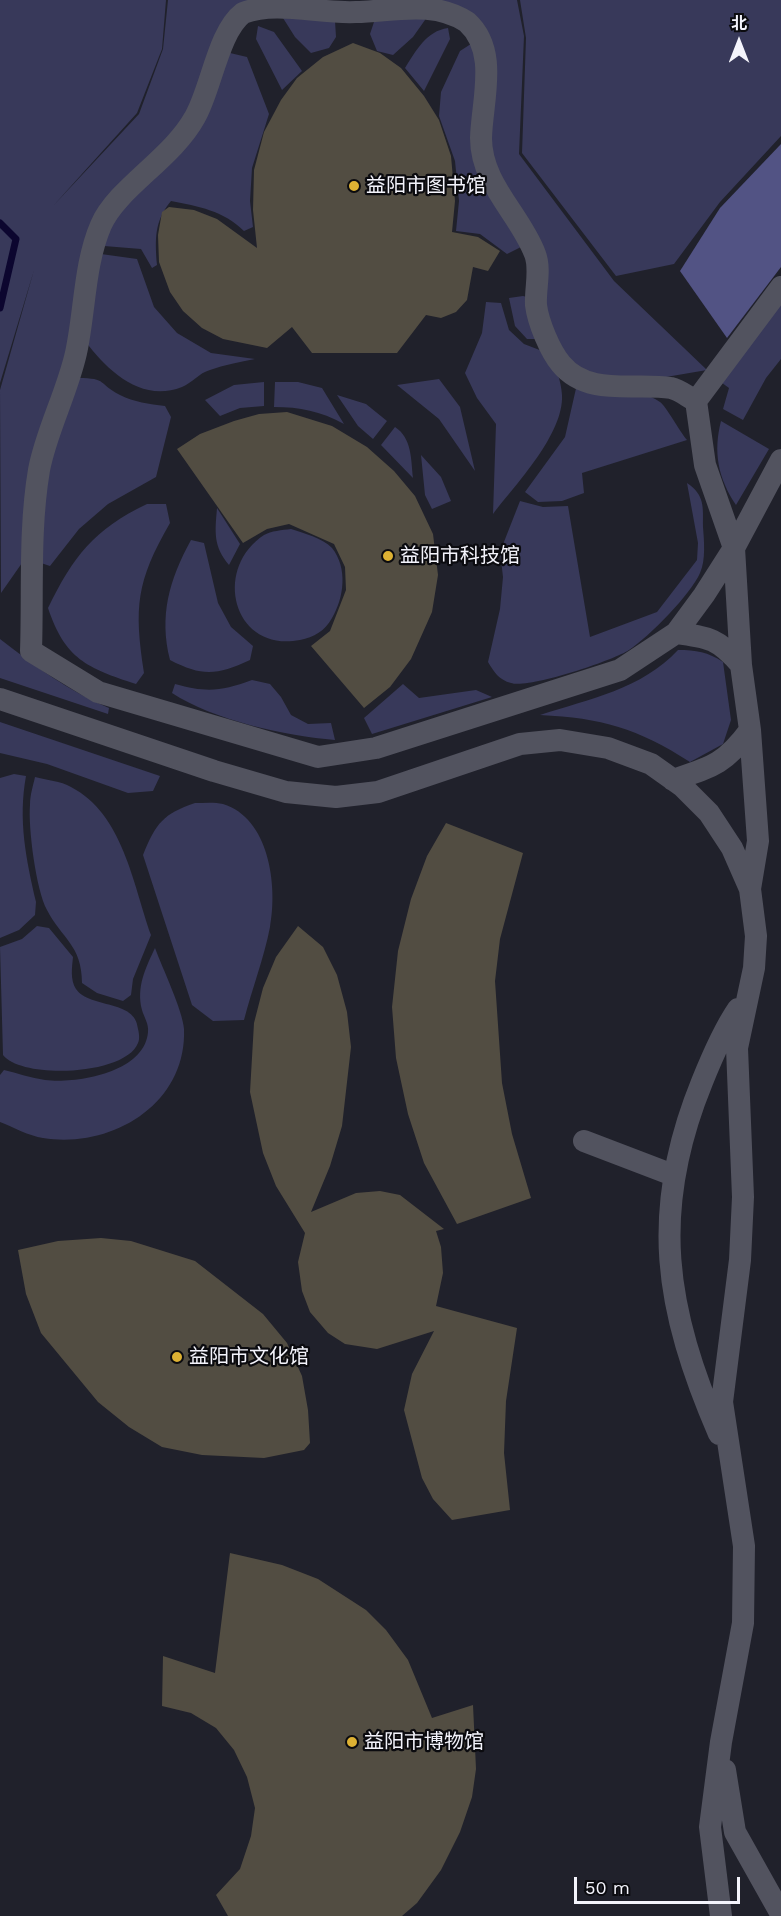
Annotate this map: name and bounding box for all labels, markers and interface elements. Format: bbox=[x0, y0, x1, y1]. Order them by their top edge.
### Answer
north arrow bbox=[709, 12, 769, 72]
text: 北 bbox=[731, 14, 747, 33]
place label: 益阳市图书馆 bbox=[366, 174, 486, 198]
marker: 益阳市图书馆 bbox=[347, 179, 361, 193]
place label: 益阳市科技馆 bbox=[400, 544, 520, 568]
marker: 益阳市科技馆 bbox=[381, 549, 395, 563]
place label: 益阳市文化馆 bbox=[189, 1345, 309, 1369]
marker: 益阳市文化馆 bbox=[170, 1350, 184, 1364]
place label: 益阳市博物馆 bbox=[364, 1730, 484, 1754]
marker: 益阳市博物馆 bbox=[345, 1735, 359, 1749]
scale bar bbox=[577, 1865, 744, 1903]
text: 50 m bbox=[585, 1877, 630, 1898]

